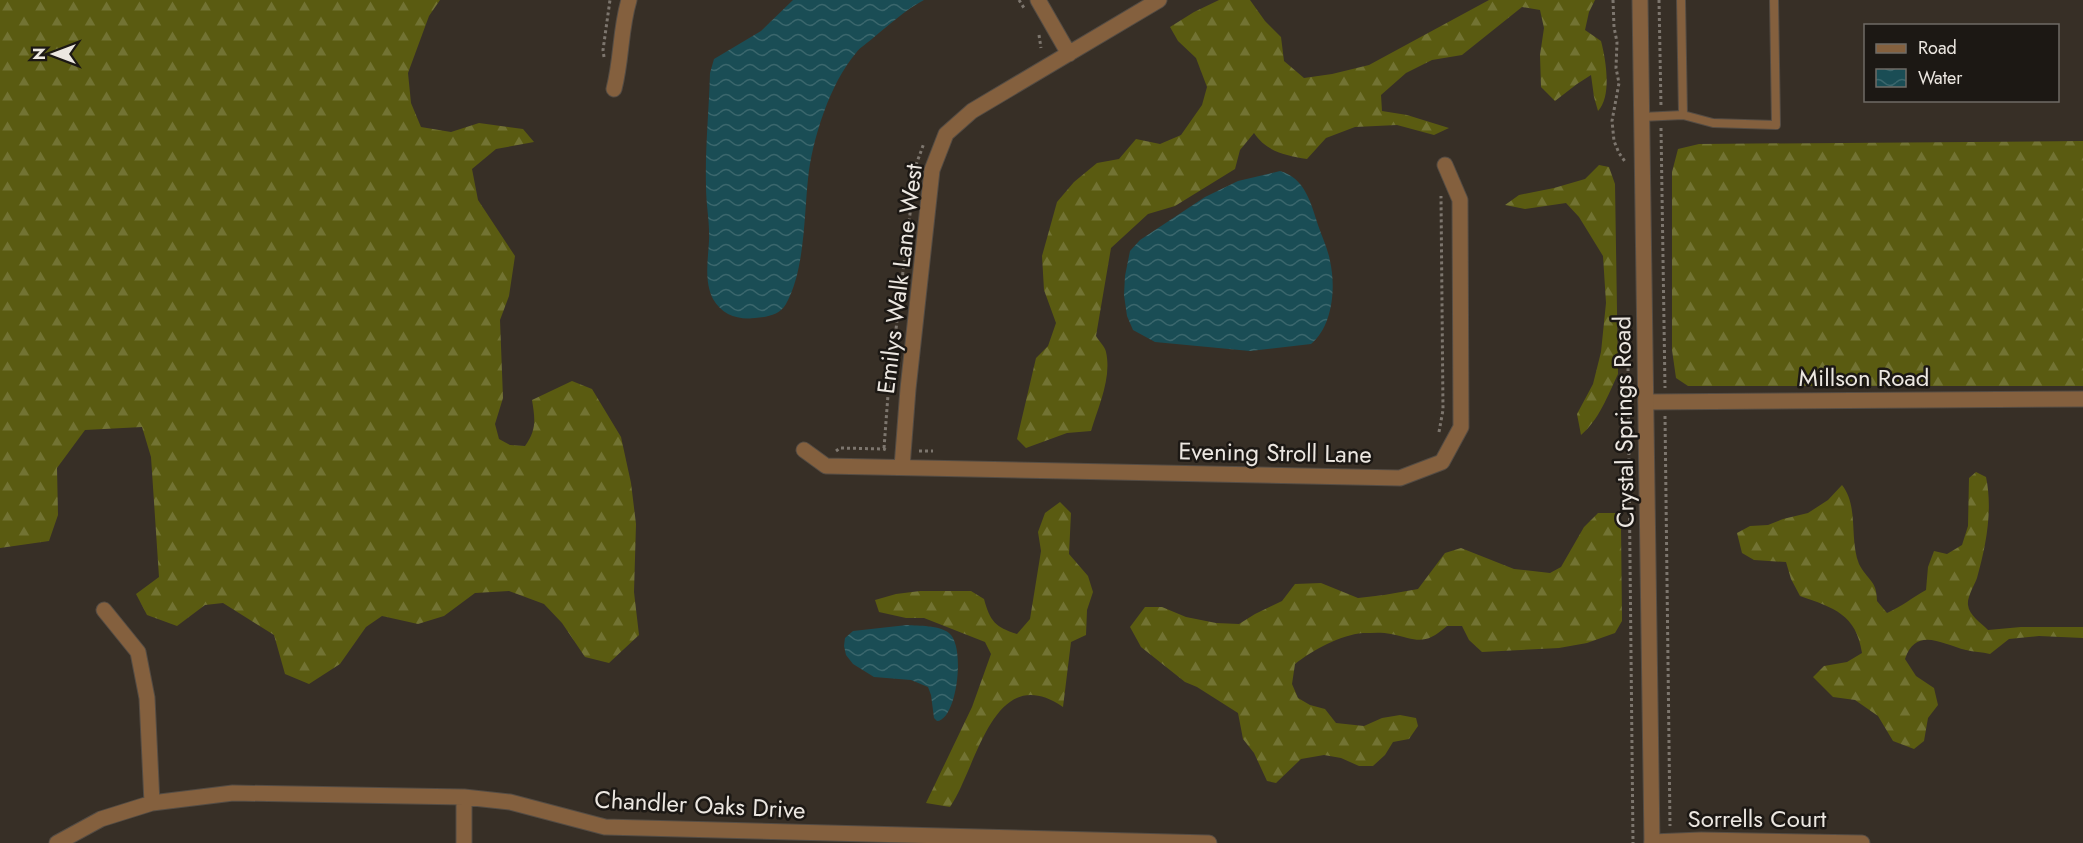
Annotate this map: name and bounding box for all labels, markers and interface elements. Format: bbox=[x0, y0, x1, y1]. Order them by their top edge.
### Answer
north arrow bbox=[24, 24, 84, 84]
legend bbox=[1864, 24, 2059, 102]
text: Road bbox=[1918, 35, 1957, 61]
text: N bbox=[28, 48, 51, 60]
text: Water bbox=[1918, 65, 1963, 91]
street label: Emilys Walk Lane West bbox=[868, 162, 931, 396]
street label: Crystal Springs Road bbox=[1604, 316, 1643, 528]
street label: Millson Road bbox=[1798, 360, 1930, 395]
street label: Evening Stroll Lane bbox=[1178, 433, 1372, 472]
street label: Chandler Oaks Drive bbox=[594, 781, 807, 828]
street label: Sorrells Court bbox=[1688, 801, 1827, 836]

